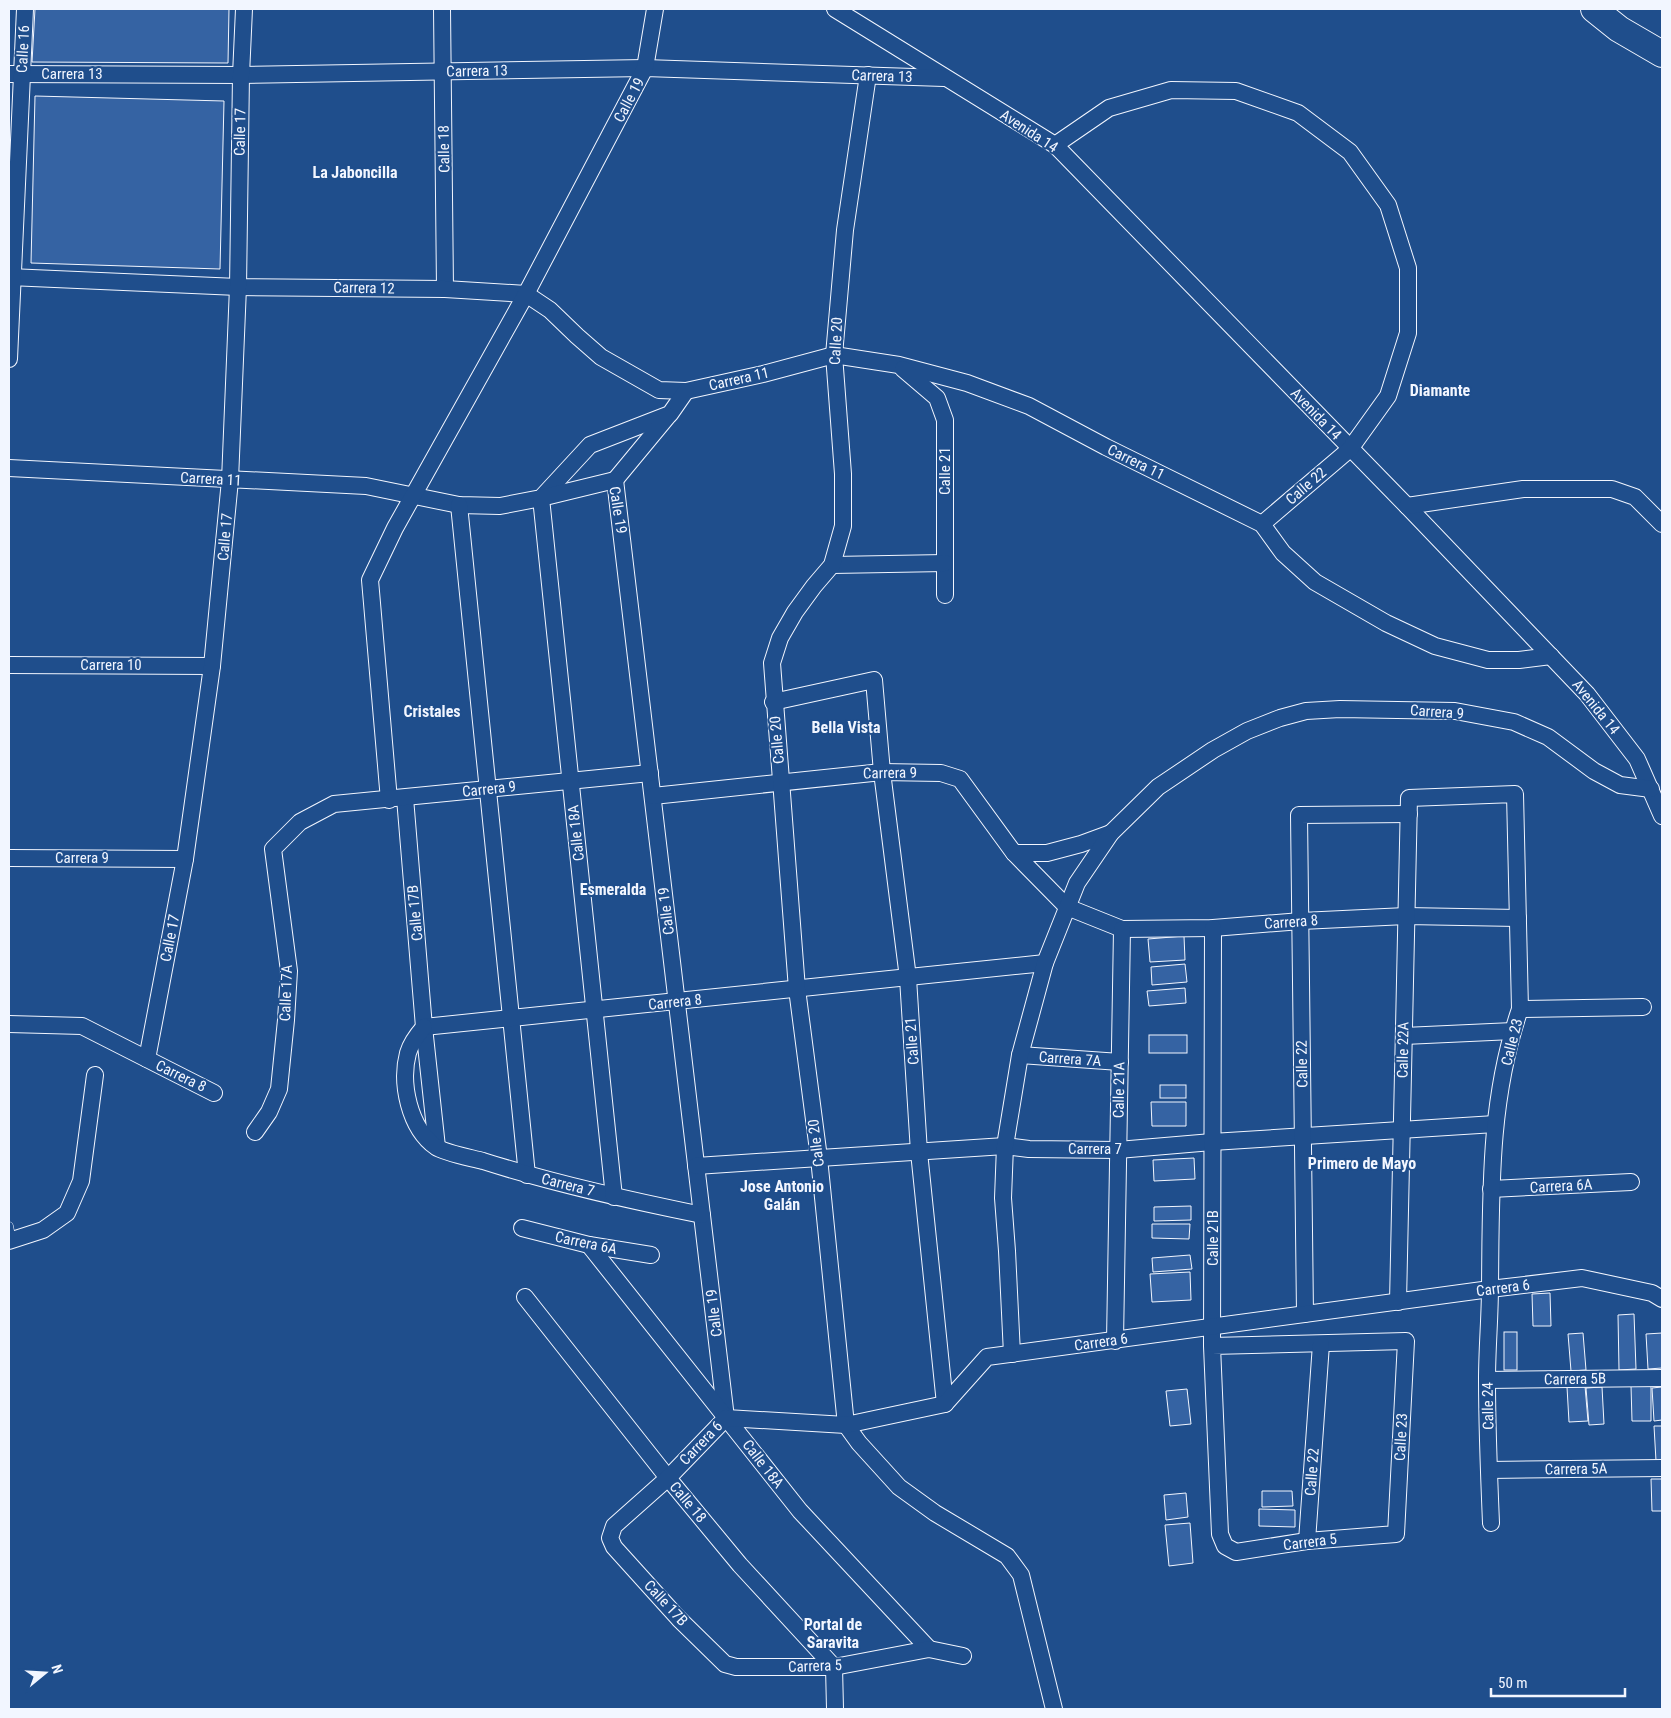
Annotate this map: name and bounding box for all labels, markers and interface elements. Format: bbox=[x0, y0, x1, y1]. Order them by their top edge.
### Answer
street label: Calle 16 bbox=[13, 25, 33, 73]
street label: Carrera 13 bbox=[446, 61, 508, 81]
street label: Carrera 13 bbox=[41, 65, 103, 83]
street label: Carrera 13 bbox=[851, 66, 913, 86]
street label: Calle 19 bbox=[610, 75, 648, 125]
street label: Avenida 14 bbox=[997, 106, 1061, 156]
street label: Calle 17 bbox=[231, 108, 249, 156]
street label: Calle 18 bbox=[435, 125, 453, 173]
district label: La Jaboncilla bbox=[312, 163, 398, 182]
street label: Carrera 12 bbox=[333, 278, 395, 298]
street label: Calle 20 bbox=[826, 317, 846, 365]
street label: Carrera 11 bbox=[707, 363, 771, 395]
district label: Diamante bbox=[1410, 381, 1471, 400]
street label: Avenida 14 bbox=[1287, 384, 1345, 444]
street label: Carrera 11 bbox=[1104, 440, 1168, 484]
street label: Calle 21 bbox=[936, 447, 954, 495]
street label: Calle 22 bbox=[1282, 464, 1330, 508]
street label: Carrera 11 bbox=[180, 468, 242, 490]
street label: Calle 19 bbox=[605, 485, 631, 535]
street label: Calle 17 bbox=[214, 512, 236, 562]
street label: Carrera 10 bbox=[80, 656, 142, 674]
street label: Avenida 14 bbox=[1568, 676, 1624, 738]
street label: Carrera 9 bbox=[1409, 701, 1465, 723]
district label: Cristales bbox=[403, 702, 461, 721]
street label: Calle 20 bbox=[766, 715, 788, 765]
district label: Bella Vista bbox=[812, 718, 881, 737]
street label: Carrera 9 bbox=[863, 764, 917, 782]
street label: Carrera 9 bbox=[461, 777, 517, 801]
street label: Calle 18A bbox=[564, 804, 588, 862]
street label: Carrera 9 bbox=[55, 849, 109, 867]
district label: Esmeralda bbox=[580, 880, 647, 899]
street label: Calle 17B bbox=[404, 884, 426, 942]
street label: Calle 19 bbox=[654, 886, 678, 936]
street label: Carrera 8 bbox=[1263, 911, 1319, 933]
street label: Calle 17 bbox=[157, 913, 183, 963]
street label: Calle 17A bbox=[276, 964, 296, 1022]
street label: Carrera 8 bbox=[647, 990, 703, 1014]
street label: Calle 21 bbox=[901, 1017, 923, 1065]
street label: Calle 23 bbox=[1497, 1017, 1527, 1067]
street label: Calle 22A bbox=[1394, 1021, 1412, 1078]
street label: Calle 22 bbox=[1293, 1040, 1311, 1088]
street label: Carrera 7A bbox=[1038, 1048, 1102, 1070]
street label: Carrera 8 bbox=[153, 1056, 209, 1096]
street label: Calle 21A bbox=[1110, 1061, 1128, 1118]
street label: Calle 20 bbox=[804, 1118, 828, 1168]
street label: Carrera 7 bbox=[1068, 1140, 1122, 1158]
district label: Primero de Mayo bbox=[1308, 1154, 1416, 1173]
street label: Carrera 7 bbox=[540, 1170, 596, 1200]
street label: Carrera 6A bbox=[1529, 1175, 1593, 1197]
district label: Jose Antonio Galán bbox=[740, 1177, 824, 1214]
street label: Calle 21B bbox=[1204, 1210, 1222, 1266]
street label: Carrera 6A bbox=[553, 1228, 619, 1258]
street label: Carrera 6 bbox=[1475, 1276, 1531, 1300]
street label: Calle 19 bbox=[702, 1288, 726, 1338]
street label: Carrera 6 bbox=[1073, 1329, 1129, 1355]
street label: Carrera 5B bbox=[1544, 1369, 1606, 1389]
street label: Calle 24 bbox=[1479, 1382, 1497, 1430]
street label: Calle 23 bbox=[1391, 1413, 1411, 1461]
street label: Carrera 6 bbox=[676, 1417, 726, 1469]
street label: Calle 18A bbox=[739, 1436, 788, 1492]
street label: Calle 22 bbox=[1301, 1448, 1323, 1496]
street label: Carrera 5A bbox=[1545, 1459, 1608, 1479]
street label: Calle 18 bbox=[666, 1478, 710, 1526]
street label: Carrera 5 bbox=[1282, 1530, 1338, 1554]
street label: Calle 17B bbox=[640, 1576, 692, 1630]
district label: Portal de Saravita bbox=[804, 1615, 863, 1652]
north arrow bbox=[20, 1648, 70, 1698]
street label: Carrera 5 bbox=[788, 1656, 842, 1676]
text: N bbox=[48, 1662, 66, 1676]
scale bar bbox=[1491, 1666, 1625, 1698]
text: 50 m bbox=[1498, 1674, 1528, 1692]

